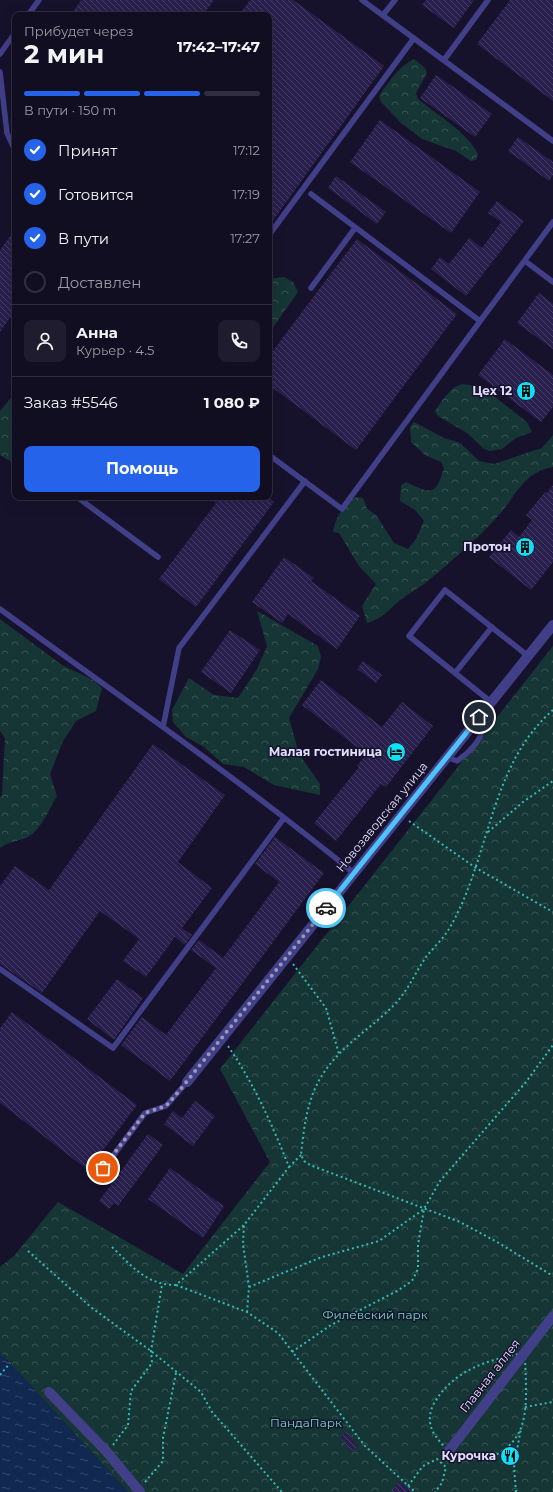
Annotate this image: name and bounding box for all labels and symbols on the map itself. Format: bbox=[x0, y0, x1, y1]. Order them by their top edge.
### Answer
building icon: Цех 12 bbox=[515, 380, 537, 402]
place label: Цех 12 bbox=[472, 383, 512, 398]
building icon: Протон bbox=[514, 536, 536, 558]
place label: Протон bbox=[463, 539, 511, 554]
pin bbox=[462, 700, 496, 734]
hotel icon: Малая гостиница bbox=[385, 741, 407, 763]
place label: Малая гостиница bbox=[269, 744, 382, 759]
street label: Новозаводская улица bbox=[333, 759, 431, 875]
courier bbox=[306, 888, 346, 928]
pin bbox=[86, 1151, 120, 1185]
park label: Филевский парк bbox=[322, 1307, 428, 1322]
street label: Главная аллея bbox=[456, 1336, 523, 1415]
park label: ПандаПарк bbox=[270, 1415, 342, 1430]
restaurant icon: Курочка bbox=[499, 1445, 521, 1467]
place label: Курочка bbox=[442, 1448, 496, 1463]

